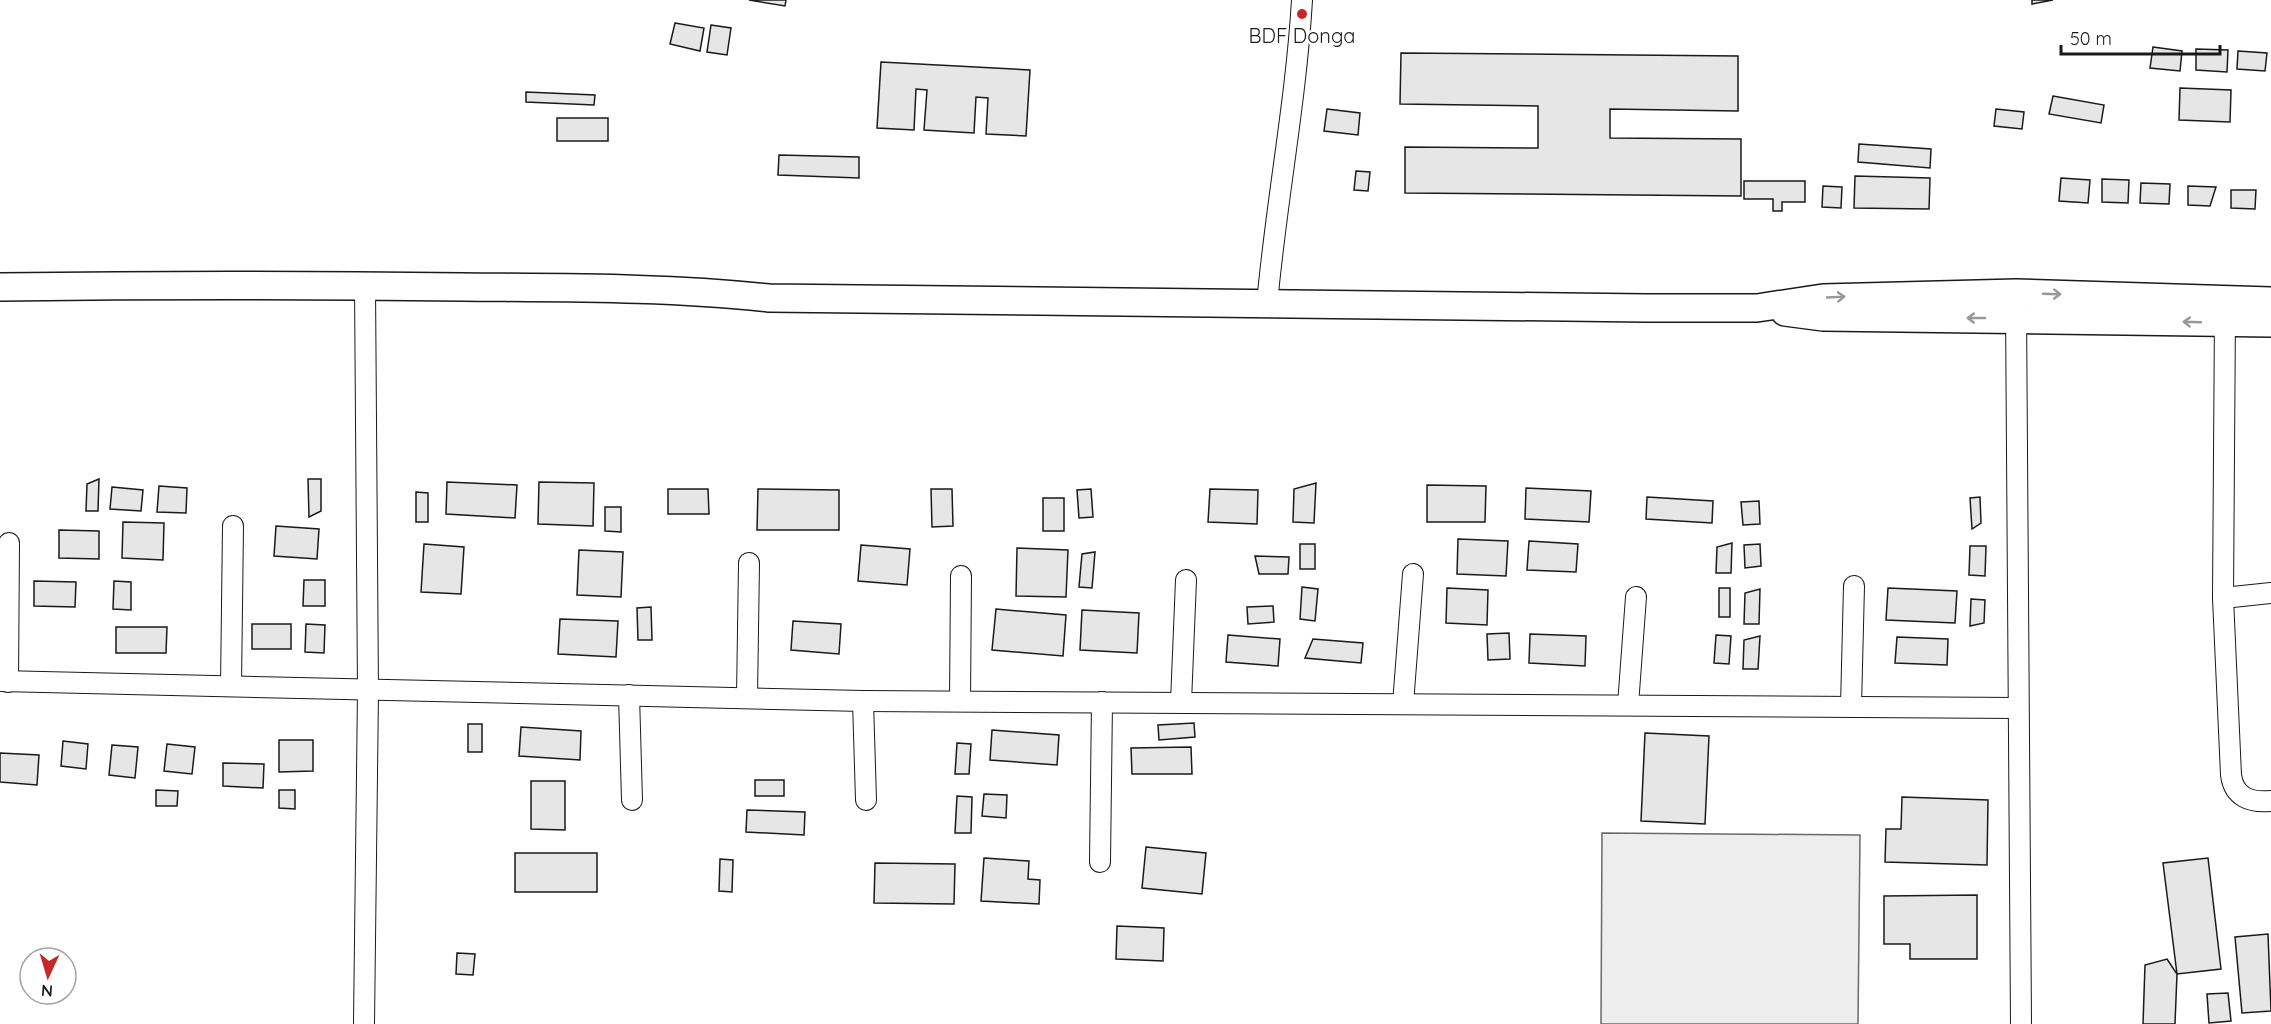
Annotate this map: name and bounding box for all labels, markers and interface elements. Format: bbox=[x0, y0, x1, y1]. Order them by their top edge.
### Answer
marker: BDF Donga bbox=[1295, 7, 1309, 21]
scale bar bbox=[2061, 18, 2220, 56]
place label: BDF Donga bbox=[1249, 23, 1355, 48]
text: 50 m bbox=[2070, 27, 2112, 50]
one-way arrow bbox=[2041, 288, 2061, 300]
one-way arrow bbox=[1825, 292, 1845, 303]
one-way arrow bbox=[1966, 312, 1986, 324]
one-way arrow bbox=[2182, 316, 2202, 327]
north arrow bbox=[18, 946, 78, 1006]
text: N bbox=[40, 981, 54, 1001]

